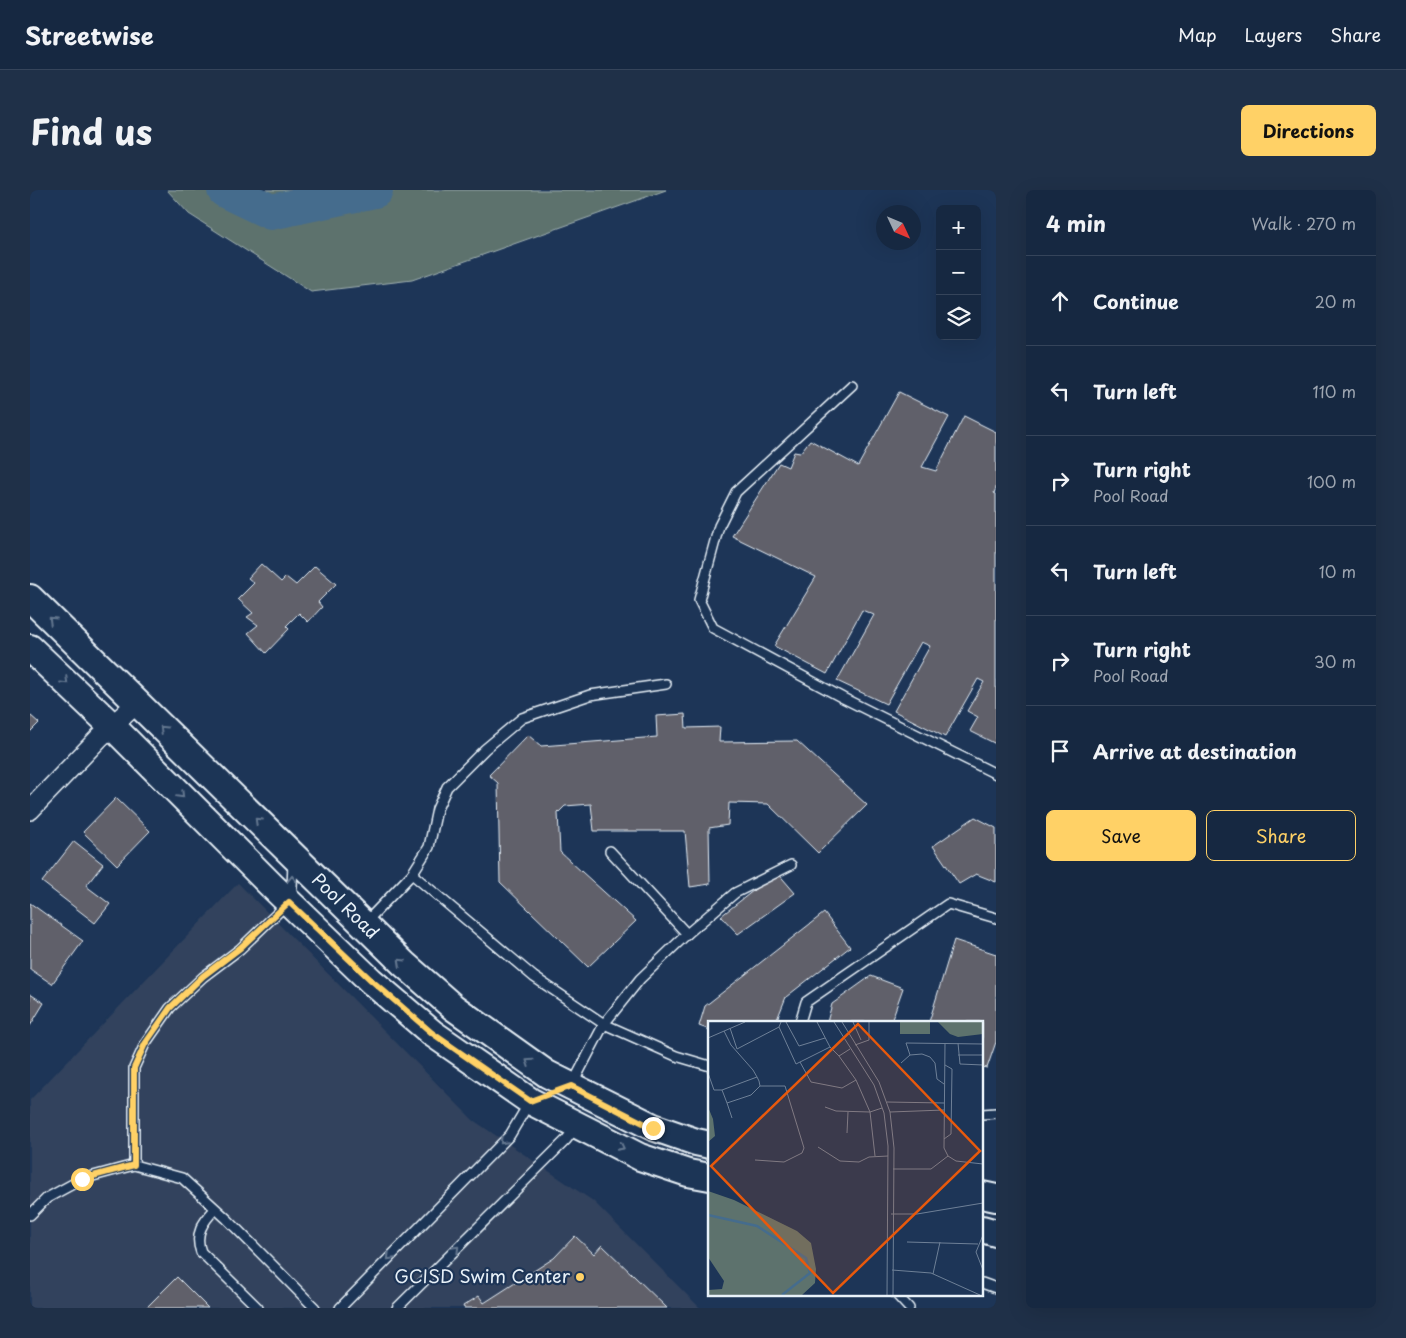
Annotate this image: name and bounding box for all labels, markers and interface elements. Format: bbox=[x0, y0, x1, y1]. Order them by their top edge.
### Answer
text: Streetwise bbox=[25, 17, 154, 53]
text: Map bbox=[1178, 21, 1217, 48]
text: Layers bbox=[1245, 21, 1302, 48]
text: Share bbox=[1330, 21, 1381, 48]
text: Find us bbox=[30, 104, 152, 157]
button: Directions bbox=[1241, 105, 1376, 156]
north arrow bbox=[876, 205, 921, 250]
map controls bbox=[936, 205, 981, 340]
button: + bbox=[936, 205, 981, 250]
text: 4 min bbox=[1046, 207, 1106, 239]
text: Walk · 270 m bbox=[1252, 211, 1356, 235]
button: − bbox=[936, 250, 981, 295]
icon: ahead bbox=[1046, 287, 1074, 315]
text: Continue bbox=[1093, 287, 1179, 315]
text: 20 m bbox=[1315, 289, 1356, 313]
button: layers bbox=[936, 295, 981, 340]
icon: left bbox=[1046, 377, 1074, 405]
text: Turn left bbox=[1093, 377, 1177, 405]
text: 110 m bbox=[1313, 379, 1356, 403]
text: Turn right bbox=[1093, 455, 1191, 483]
icon: right bbox=[1046, 467, 1074, 495]
text: 100 m bbox=[1307, 469, 1356, 493]
text: Pool Road bbox=[1093, 483, 1168, 507]
icon: left bbox=[1046, 557, 1074, 585]
text: Turn left bbox=[1093, 557, 1177, 585]
text: 10 m bbox=[1319, 559, 1356, 583]
one-way arrow bbox=[49, 617, 58, 626]
text: Turn right bbox=[1093, 635, 1191, 663]
icon: right bbox=[1046, 647, 1074, 675]
text: 30 m bbox=[1314, 649, 1356, 673]
text: Pool Road bbox=[1093, 663, 1168, 687]
one-way arrow bbox=[59, 676, 68, 685]
one-way arrow bbox=[160, 725, 169, 734]
icon: arrive bbox=[1046, 737, 1074, 765]
text: Arrive at destination bbox=[1093, 737, 1297, 765]
one-way arrow bbox=[175, 790, 184, 799]
button: Save bbox=[1046, 810, 1196, 861]
button: Share bbox=[1206, 810, 1356, 861]
one-way arrow bbox=[255, 818, 264, 827]
street label: Pool Road bbox=[306, 866, 386, 945]
one-way arrow bbox=[287, 875, 297, 882]
one-way arrow bbox=[398, 959, 407, 968]
inset map bbox=[708, 1021, 984, 1296]
one-way arrow bbox=[526, 1059, 535, 1068]
route end bbox=[642, 1117, 665, 1140]
one-way arrow bbox=[500, 1136, 509, 1145]
one-way arrow bbox=[616, 1141, 625, 1151]
route start bbox=[71, 1168, 94, 1191]
one-way arrow bbox=[451, 1246, 460, 1255]
one-way arrow bbox=[386, 1252, 395, 1261]
place label: GCISD Swim Center bbox=[394, 1262, 571, 1289]
marker: GCISD Swim Center bbox=[574, 1271, 586, 1283]

